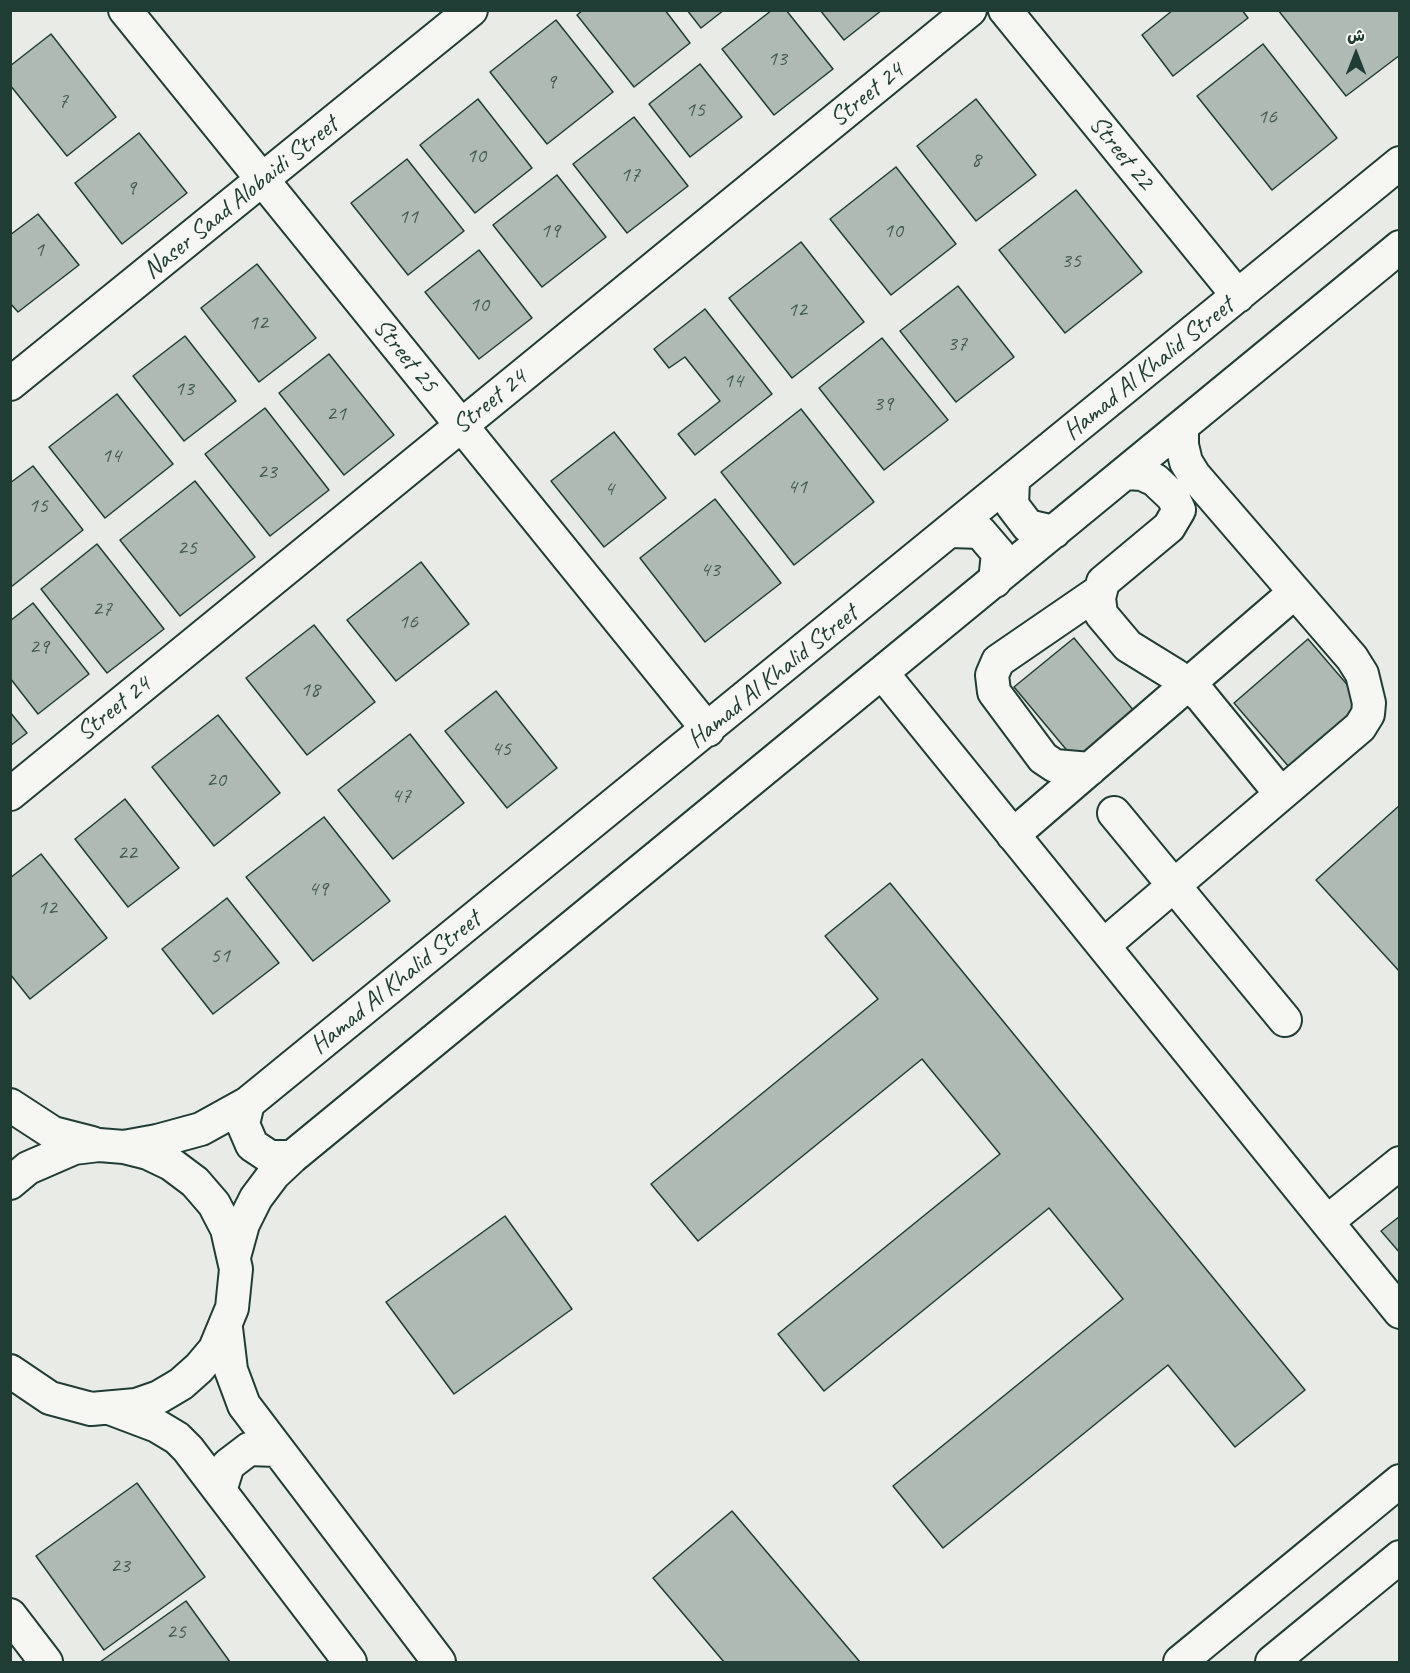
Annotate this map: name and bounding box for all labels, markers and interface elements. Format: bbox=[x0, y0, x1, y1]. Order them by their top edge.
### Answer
north arrow bbox=[1326, 24, 1386, 84]
text: ش bbox=[1347, 26, 1365, 46]
house number: 13 bbox=[767, 46, 787, 72]
street label: Street 24 bbox=[824, 56, 910, 134]
house number: 9 bbox=[546, 69, 556, 95]
house number: 7 bbox=[58, 88, 68, 114]
house number: 15 bbox=[685, 97, 705, 123]
house number: 16 bbox=[1257, 104, 1277, 130]
street label: Naser Saad Alobaidi Street bbox=[137, 110, 345, 286]
street label: Street 22 bbox=[1082, 110, 1160, 196]
house number: 10 bbox=[466, 143, 486, 169]
house number: 8 bbox=[971, 147, 981, 173]
house number: 17 bbox=[620, 162, 640, 188]
house number: 9 bbox=[126, 175, 136, 201]
house number: 11 bbox=[398, 204, 418, 230]
house number: 19 bbox=[540, 218, 560, 244]
house number: 10 bbox=[883, 218, 903, 244]
house number: 1 bbox=[34, 237, 44, 263]
house number: 35 bbox=[1061, 248, 1081, 274]
street label: Hamad Al Khalid Street bbox=[1057, 291, 1241, 447]
house number: 10 bbox=[469, 292, 489, 318]
house number: 12 bbox=[787, 297, 807, 323]
house number: 12 bbox=[248, 310, 268, 336]
street label: Street 25 bbox=[366, 313, 444, 399]
house number: 37 bbox=[947, 331, 967, 357]
street label: Street 24 bbox=[447, 363, 533, 441]
house number: 14 bbox=[723, 368, 743, 394]
house number: 13 bbox=[174, 376, 194, 402]
house number: 39 bbox=[873, 391, 893, 417]
house number: 21 bbox=[326, 401, 346, 427]
house number: 14 bbox=[101, 443, 121, 469]
house number: 23 bbox=[257, 459, 277, 485]
house number: 41 bbox=[787, 474, 807, 500]
house number: 4 bbox=[604, 476, 614, 502]
house number: 15 bbox=[28, 493, 48, 519]
house number: 25 bbox=[177, 535, 197, 561]
house number: 43 bbox=[700, 557, 720, 583]
house number: 27 bbox=[92, 596, 112, 622]
street label: Hamad Al Khalid Street bbox=[681, 599, 865, 755]
house number: 16 bbox=[398, 609, 418, 635]
house number: 29 bbox=[29, 634, 49, 660]
street label: Street 24 bbox=[71, 670, 157, 748]
house number: 18 bbox=[300, 677, 320, 703]
house number: 45 bbox=[491, 736, 511, 762]
house number: 20 bbox=[206, 767, 226, 793]
house number: 47 bbox=[391, 783, 411, 809]
house number: 22 bbox=[117, 840, 137, 866]
house number: 49 bbox=[308, 876, 328, 902]
house number: 12 bbox=[37, 895, 57, 921]
street label: Hamad Al Khalid Street bbox=[304, 905, 488, 1061]
house number: 51 bbox=[210, 943, 230, 969]
house number: 23 bbox=[110, 1553, 130, 1579]
house number: 25 bbox=[166, 1619, 186, 1645]

